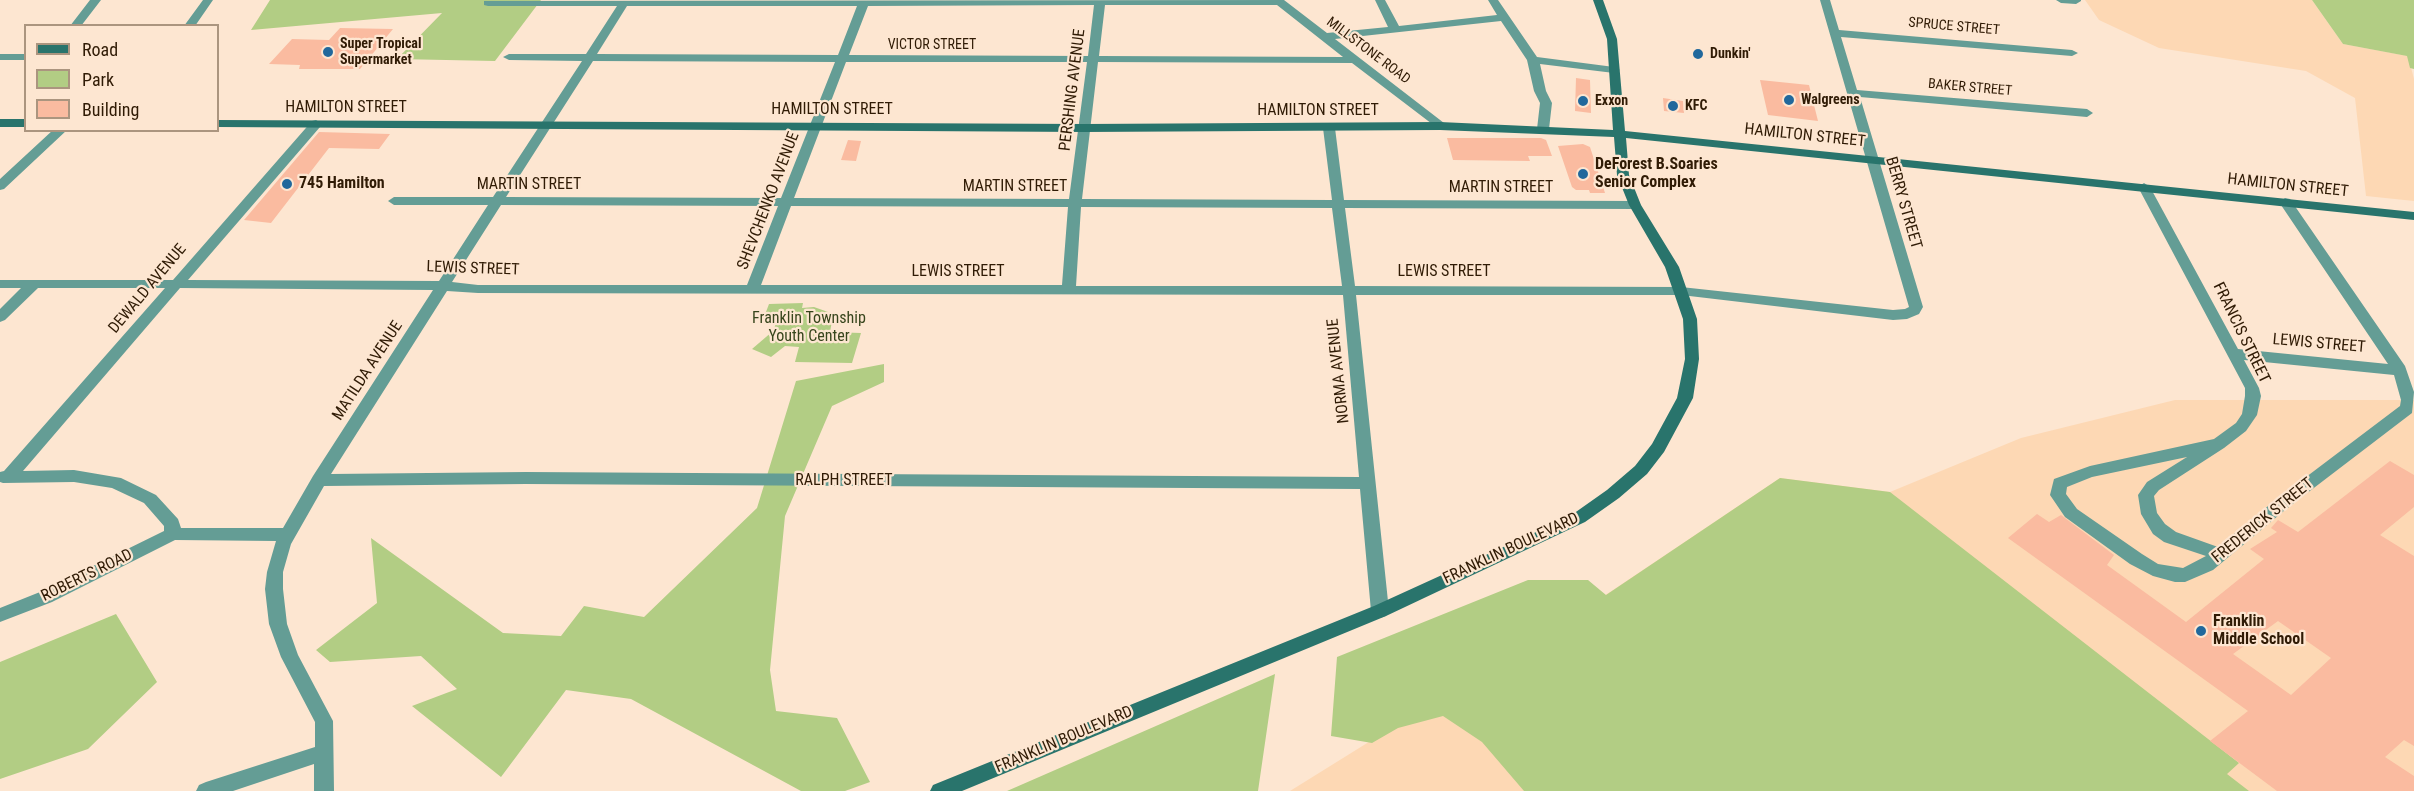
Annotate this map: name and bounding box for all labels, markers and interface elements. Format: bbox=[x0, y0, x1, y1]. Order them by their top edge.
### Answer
street label: MILLSTONE ROAD bbox=[1323, 14, 1413, 88]
street label: SPRUCE STREET bbox=[1908, 15, 2000, 39]
legend bbox=[24, 24, 219, 132]
street label: PERSHING AVENUE bbox=[1056, 28, 1090, 152]
place label: Super Tropical Supermarket bbox=[340, 36, 421, 68]
street label: VICTOR STREET bbox=[888, 37, 976, 53]
text: Road bbox=[82, 39, 118, 60]
marker: Super Tropical Supermarket bbox=[321, 45, 335, 59]
place label: Dunkin' bbox=[1710, 46, 1751, 62]
marker: Dunkin' bbox=[1691, 47, 1705, 61]
text: Park bbox=[82, 69, 114, 90]
street label: BAKER STREET bbox=[1927, 76, 2013, 100]
place label: Walgreens bbox=[1801, 92, 1860, 108]
place label: Exxon bbox=[1595, 93, 1628, 109]
marker: Walgreens bbox=[1782, 93, 1796, 107]
marker: Exxon bbox=[1576, 94, 1590, 108]
street label: HAMILTON STREET bbox=[285, 98, 407, 118]
place label: KFC bbox=[1685, 98, 1707, 114]
text: Building bbox=[82, 99, 139, 120]
marker: KFC bbox=[1666, 99, 1680, 113]
street label: HAMILTON STREET bbox=[771, 100, 893, 120]
street label: HAMILTON STREET bbox=[1257, 101, 1379, 121]
street label: HAMILTON STREET bbox=[1744, 120, 1866, 152]
street label: SHEVCHENKO AVENUE bbox=[734, 129, 804, 273]
place label: DeForest B.Soaries Senior Complex bbox=[1595, 155, 1718, 193]
street label: BERRY STREET bbox=[1881, 155, 1925, 251]
marker: DeForest B.Soaries Senior Complex bbox=[1576, 167, 1590, 181]
street label: HAMILTON STREET bbox=[2227, 170, 2349, 202]
place label: 745 Hamilton bbox=[299, 174, 385, 194]
street label: MARTIN STREET bbox=[477, 175, 581, 195]
marker: 745 Hamilton bbox=[280, 177, 294, 191]
street label: MARTIN STREET bbox=[963, 177, 1067, 197]
street label: MARTIN STREET bbox=[1449, 178, 1553, 198]
street label: DEWALD AVENUE bbox=[105, 240, 191, 338]
street label: LEWIS STREET bbox=[426, 258, 520, 280]
street label: LEWIS STREET bbox=[911, 262, 1005, 282]
street label: LEWIS STREET bbox=[1397, 262, 1491, 282]
street label: FRANCIS STREET bbox=[2208, 279, 2274, 387]
park label: Franklin Township Youth Center bbox=[752, 309, 866, 347]
street label: MATILDA AVENUE bbox=[329, 318, 407, 424]
street label: NORMA AVENUE bbox=[1324, 318, 1354, 424]
street label: LEWIS STREET bbox=[2272, 330, 2366, 358]
street label: RALPH STREET bbox=[795, 471, 893, 491]
street label: FREDERICK STREET bbox=[2209, 474, 2317, 568]
street label: FRANKLIN BOULEVARD bbox=[1440, 509, 1582, 589]
street label: ROBERTS ROAD bbox=[38, 546, 136, 606]
place label: Franklin Middle School bbox=[2213, 612, 2304, 650]
marker: Franklin Middle School bbox=[2194, 624, 2208, 638]
street label: FRANKLIN BOULEVARD bbox=[992, 702, 1136, 778]

